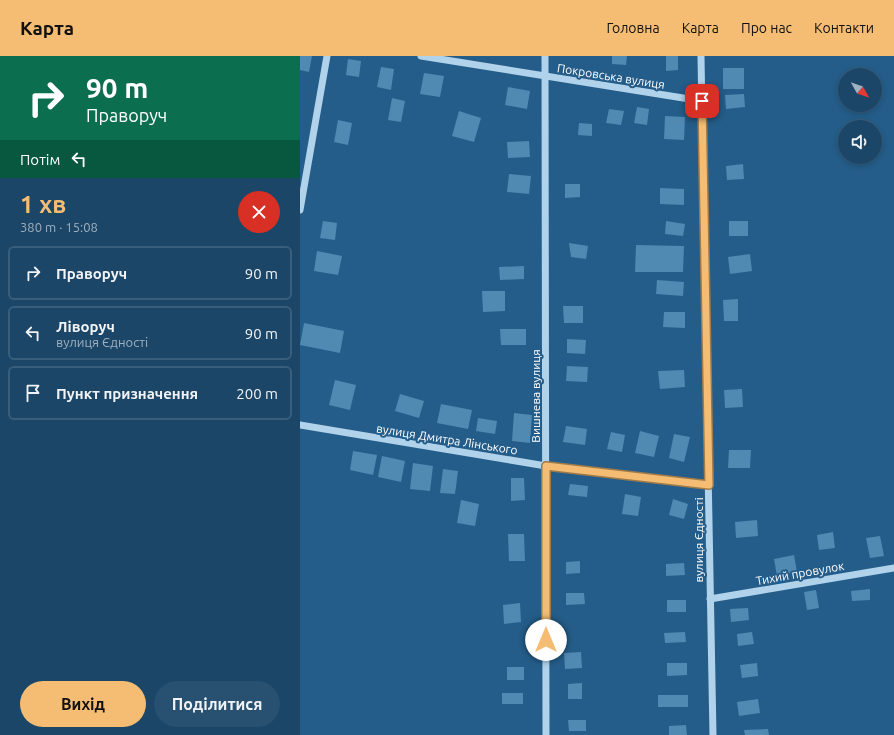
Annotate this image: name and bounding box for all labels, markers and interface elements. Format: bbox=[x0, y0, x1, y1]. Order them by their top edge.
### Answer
text: Карта bbox=[20, 17, 74, 39]
text: Головна bbox=[606, 20, 660, 36]
text: Карта bbox=[682, 20, 719, 36]
text: Про нас bbox=[741, 20, 792, 36]
text: Контакти bbox=[814, 20, 874, 36]
street label: Покровська вулиця bbox=[556, 61, 666, 91]
north arrow bbox=[838, 68, 882, 112]
map controls bbox=[838, 68, 882, 164]
icon: right bbox=[20, 72, 72, 124]
text: 90 m bbox=[86, 72, 148, 103]
pin bbox=[685, 84, 719, 118]
icon: arrive bbox=[691, 90, 713, 112]
text: Праворуч bbox=[86, 105, 167, 125]
button: sound bbox=[838, 120, 882, 164]
icon: left bbox=[68, 148, 90, 170]
text: Потім bbox=[20, 151, 60, 168]
text: 1 хв bbox=[20, 191, 66, 218]
button: close bbox=[238, 191, 280, 233]
text: 380 m · 15:08 bbox=[20, 220, 98, 234]
icon: right bbox=[22, 262, 44, 284]
text: Праворуч bbox=[56, 265, 127, 282]
text: 90 m bbox=[245, 265, 278, 282]
text: Ліворуч bbox=[56, 318, 115, 335]
icon: left bbox=[22, 322, 44, 344]
text: 90 m bbox=[245, 325, 278, 342]
text: вулиця Єдності bbox=[56, 335, 148, 349]
street label: Вишнева вулиця bbox=[529, 349, 542, 443]
icon: arrive bbox=[22, 382, 44, 404]
text: Пункт призначення bbox=[56, 385, 198, 402]
text: 200 m bbox=[236, 385, 278, 402]
street label: вулиця Дмитра Лінського bbox=[375, 421, 519, 457]
street label: вулиця Єдності bbox=[692, 497, 705, 583]
street label: Тихий провулок bbox=[755, 559, 845, 587]
position arrow bbox=[525, 619, 567, 661]
button: Вихід bbox=[20, 681, 146, 727]
button: Поділитися bbox=[154, 681, 280, 727]

